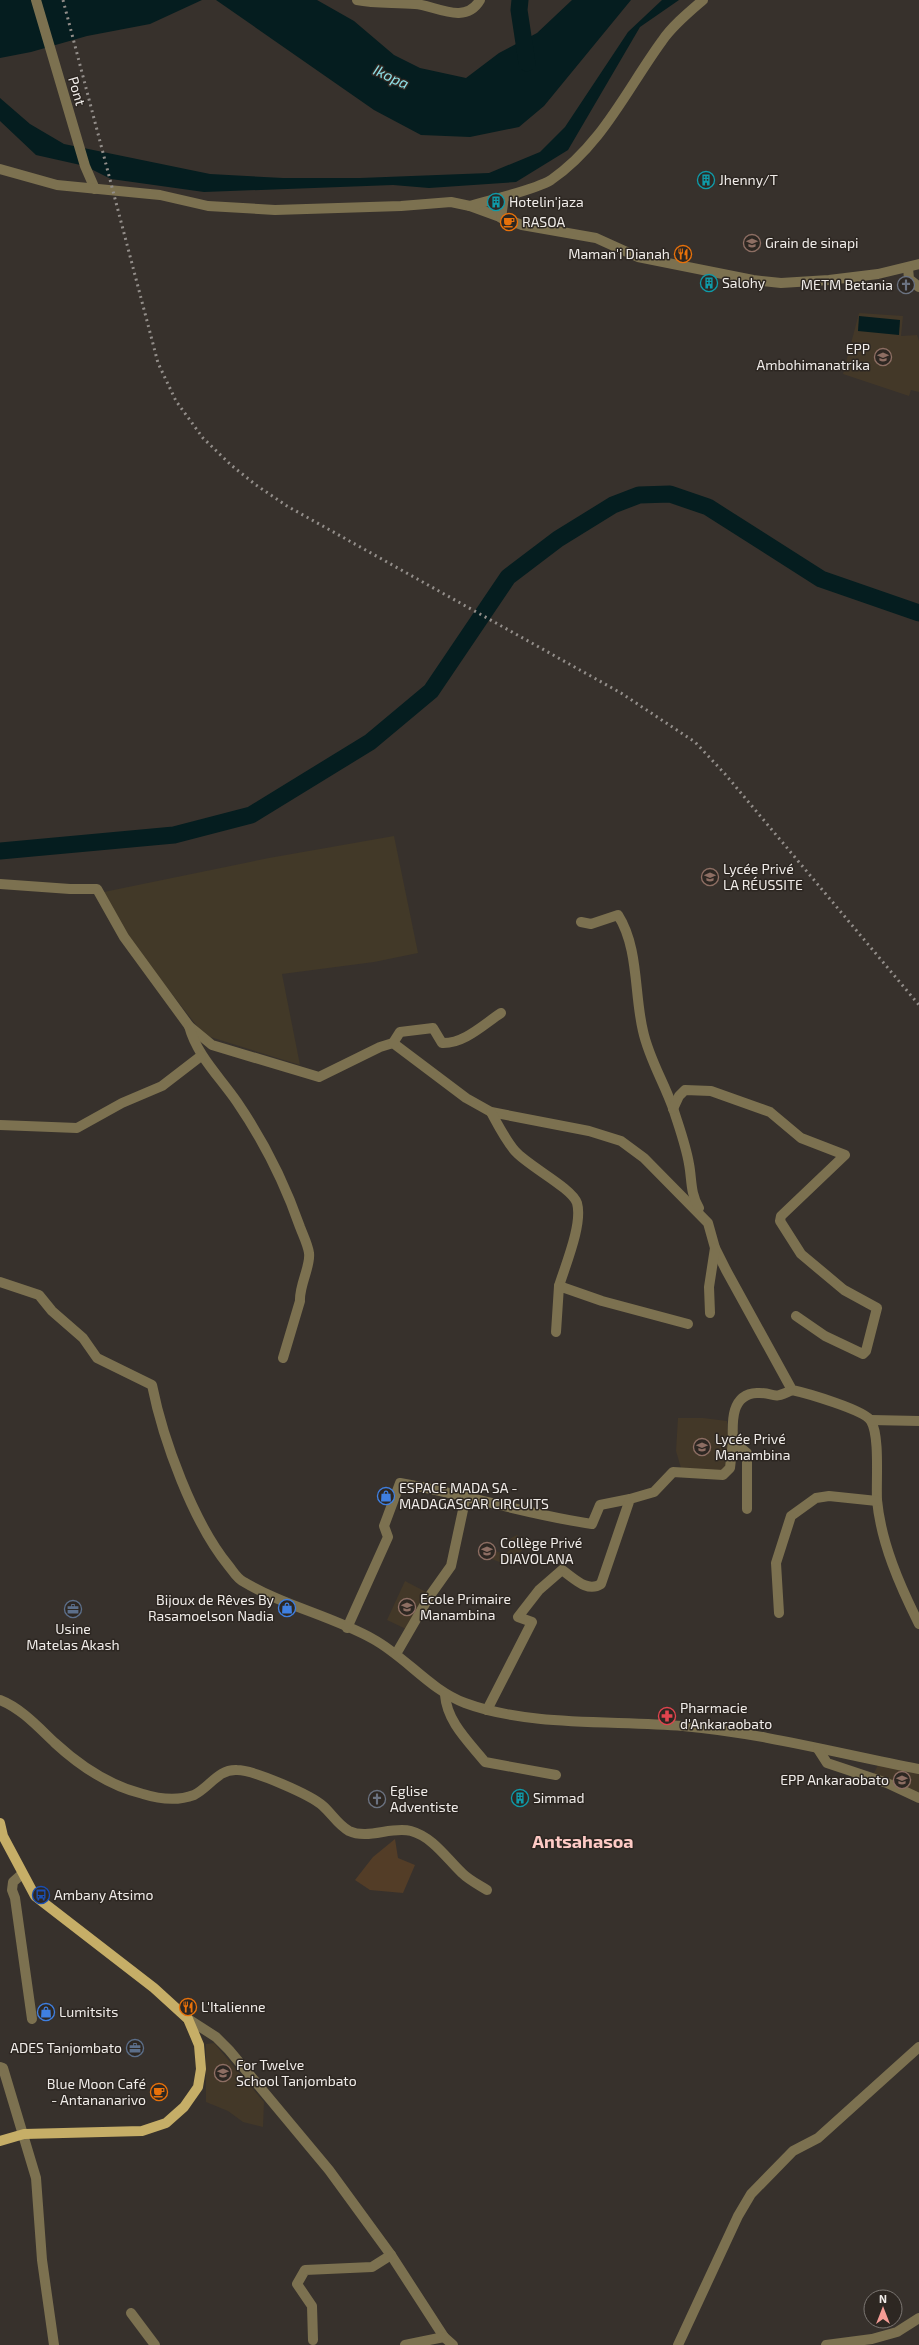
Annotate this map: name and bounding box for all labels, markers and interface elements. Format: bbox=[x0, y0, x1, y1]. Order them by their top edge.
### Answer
water label: Ikopa bbox=[371, 60, 412, 92]
street label: Pont bbox=[65, 74, 90, 107]
building icon: Jhenny/T bbox=[696, 170, 716, 190]
place label: Jhenny/T bbox=[719, 171, 778, 188]
building icon: Hotelin'jaza bbox=[486, 192, 506, 212]
place label: Hotelin'jaza bbox=[509, 193, 584, 210]
cafe icon: RASOA bbox=[499, 212, 519, 232]
place label: RASOA bbox=[522, 213, 566, 230]
school or university icon: Grain de sinapi bbox=[742, 233, 762, 253]
place label: Grain de sinapi bbox=[765, 234, 858, 251]
restaurant icon: Maman'i Dianah bbox=[673, 244, 693, 264]
place label: Maman'i Dianah bbox=[568, 245, 670, 262]
building icon: Salohy bbox=[699, 273, 719, 293]
place label: Salohy bbox=[722, 274, 766, 291]
church icon: METM Betania bbox=[896, 275, 916, 295]
place label: METM Betania bbox=[801, 276, 893, 293]
place label: EPP Ambohimanatrika bbox=[756, 340, 870, 373]
school or university icon: EPP Ambohimanatrika bbox=[873, 347, 893, 367]
place label: Lycée Privé LA RÉUSSITE bbox=[723, 860, 803, 893]
school or university icon: Lycée Privé LA RÉUSSITE bbox=[700, 867, 720, 887]
place label: Lycée Privé Manambina bbox=[715, 1430, 790, 1463]
school or university icon: Lycée Privé Manambina bbox=[692, 1437, 712, 1457]
place label: ESPACE MADA SA - MADAGASCAR CIRCUITS bbox=[399, 1479, 549, 1512]
shop icon: ESPACE MADA SA - MADAGASCAR CIRCUITS bbox=[376, 1486, 396, 1506]
place label: Collège Privé DIAVOLANA bbox=[500, 1534, 582, 1567]
school or university icon: Collège Privé DIAVOLANA bbox=[477, 1541, 497, 1561]
place label: Ecole Primaire Manambina bbox=[420, 1590, 511, 1623]
place label: Bijoux de Rêves By Rasamoelson Nadia bbox=[148, 1591, 275, 1624]
school or university icon: Ecole Primaire Manambina bbox=[397, 1597, 417, 1617]
shop icon: Bijoux de Rêves By Rasamoelson Nadia bbox=[277, 1598, 297, 1618]
office icon: Usine Matelas Akash bbox=[63, 1599, 83, 1619]
place label: Usine Matelas Akash bbox=[26, 1620, 120, 1653]
place label: Pharmacie d'Ankaraobato bbox=[680, 1699, 772, 1732]
pharmacy icon: Pharmacie d'Ankaraobato bbox=[657, 1706, 677, 1726]
school or university icon: EPP Ankaraobato bbox=[892, 1770, 912, 1790]
place label: EPP Ankaraobato bbox=[780, 1771, 889, 1788]
place label: Eglise Adventiste bbox=[390, 1782, 459, 1815]
building icon: Simmad bbox=[510, 1788, 530, 1808]
church icon: Eglise Adventiste bbox=[367, 1789, 387, 1809]
place label: Simmad bbox=[533, 1789, 585, 1806]
district label: Antsahasoa bbox=[532, 1830, 634, 1852]
bus stop icon: Ambany Atsimo bbox=[31, 1885, 51, 1905]
place label: Ambany Atsimo bbox=[54, 1886, 153, 1903]
restaurant icon: L'Italienne bbox=[178, 1997, 198, 2017]
place label: L'Italienne bbox=[201, 1998, 266, 2015]
shop icon: Lumitsits bbox=[36, 2002, 56, 2022]
place label: Lumitsits bbox=[59, 2003, 118, 2020]
office icon: ADES Tanjombato bbox=[125, 2038, 145, 2058]
place label: ADES Tanjombato bbox=[10, 2039, 122, 2056]
place label: For Twelve School Tanjombato bbox=[236, 2056, 357, 2089]
school or university icon: For Twelve School Tanjombato bbox=[213, 2063, 233, 2083]
place label: Blue Moon Café - Antananarivo bbox=[47, 2075, 146, 2108]
cafe icon: Blue Moon Café - Antananarivo bbox=[149, 2082, 169, 2102]
north arrow bbox=[863, 2289, 903, 2329]
text: N bbox=[879, 2292, 887, 2305]

